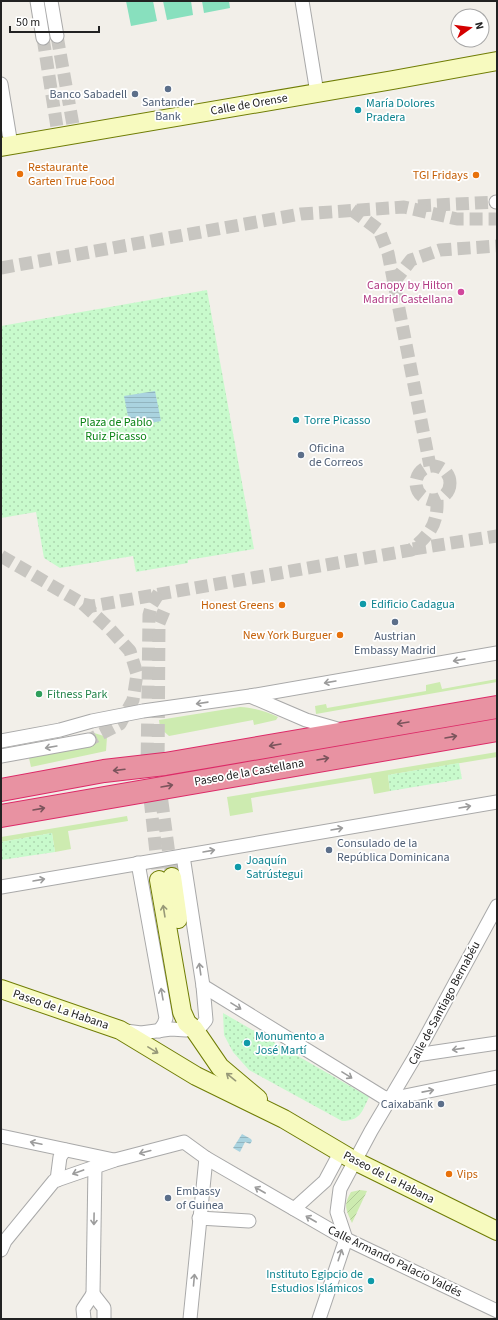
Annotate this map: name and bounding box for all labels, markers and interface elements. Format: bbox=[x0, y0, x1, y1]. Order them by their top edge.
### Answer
scale bar bbox=[10, 8, 99, 34]
north arrow bbox=[450, 8, 490, 48]
text: 50 m bbox=[16, 14, 40, 31]
text: N bbox=[471, 20, 487, 31]
marker: Santander Bank bbox=[163, 84, 173, 94]
place label: Banco Sabadell bbox=[50, 86, 127, 103]
marker: Banco Sabadell bbox=[130, 89, 140, 99]
street label: Calle de Orense bbox=[209, 89, 289, 120]
place label: Santander Bank bbox=[142, 94, 195, 125]
place label: María Dolores Pradera bbox=[366, 95, 435, 126]
marker: María Dolores Pradera bbox=[353, 105, 363, 115]
place label: Restaurante Garten True Food bbox=[28, 159, 115, 190]
place label: TGI Fridays bbox=[413, 167, 468, 184]
marker: Restaurante Garten True Food bbox=[15, 169, 25, 179]
marker: TGI Fridays bbox=[471, 170, 481, 180]
place label: Canopy by Hilton Madrid Castellana bbox=[363, 277, 453, 308]
marker: Canopy by Hilton Madrid Castellana bbox=[456, 287, 466, 297]
place label: Torre Picasso bbox=[304, 412, 370, 429]
park label: Plaza de Pablo Ruiz Picasso bbox=[80, 414, 152, 445]
marker: Torre Picasso bbox=[291, 415, 301, 425]
place label: Oficina de Correos bbox=[309, 440, 363, 471]
marker: Oficina de Correos bbox=[296, 450, 306, 460]
place label: Edificio Cadagua bbox=[371, 596, 455, 613]
place label: Honest Greens bbox=[201, 597, 274, 614]
marker: Edificio Cadagua bbox=[358, 599, 368, 609]
marker: Honest Greens bbox=[277, 600, 287, 610]
marker: Austrian Embassy Madrid bbox=[390, 617, 400, 627]
place label: New York Burguer bbox=[243, 627, 333, 644]
place label: Austrian Embassy Madrid bbox=[354, 628, 436, 659]
marker: New York Burguer bbox=[335, 630, 345, 640]
one-way arrow bbox=[452, 656, 465, 664]
one-way arrow bbox=[324, 678, 337, 686]
place label: Fitness Park bbox=[47, 686, 107, 703]
marker: Fitness Park bbox=[34, 689, 44, 699]
one-way arrow bbox=[196, 699, 209, 707]
one-way arrow bbox=[397, 719, 410, 727]
one-way arrow bbox=[444, 733, 457, 741]
one-way arrow bbox=[269, 741, 282, 749]
one-way arrow bbox=[45, 743, 58, 751]
street label: Paseo de la Castellana bbox=[193, 754, 305, 791]
one-way arrow bbox=[316, 755, 329, 763]
one-way arrow bbox=[113, 766, 126, 773]
one-way arrow bbox=[160, 782, 173, 790]
one-way arrow bbox=[458, 803, 471, 811]
one-way arrow bbox=[33, 805, 46, 813]
one-way arrow bbox=[330, 825, 343, 833]
place label: Consulado de la República Dominicana bbox=[337, 835, 450, 866]
marker: Consulado de la República Dominicana bbox=[324, 845, 334, 855]
one-way arrow bbox=[202, 847, 215, 855]
place label: Joaquín Satrústegui bbox=[246, 852, 303, 883]
marker: Joaquín Satrústegui bbox=[233, 862, 243, 872]
one-way arrow bbox=[32, 876, 45, 884]
one-way arrow bbox=[160, 905, 168, 918]
street label: Calle de Santiago Bernabéu bbox=[405, 938, 484, 1068]
one-way arrow bbox=[196, 963, 204, 976]
street label: Paseo de La Habana bbox=[11, 985, 111, 1034]
one-way arrow bbox=[158, 988, 166, 1001]
one-way arrow bbox=[230, 1002, 241, 1010]
place label: Monumento a José Martí bbox=[255, 1028, 325, 1059]
marker: Monumento a José Martí bbox=[242, 1038, 252, 1048]
one-way arrow bbox=[452, 1045, 465, 1053]
one-way arrow bbox=[147, 1046, 159, 1054]
one-way arrow bbox=[341, 1070, 352, 1079]
one-way arrow bbox=[226, 1073, 237, 1082]
one-way arrow bbox=[422, 1087, 435, 1095]
place label: Caixabank bbox=[381, 1096, 433, 1113]
marker: Caixabank bbox=[436, 1099, 446, 1109]
one-way arrow bbox=[30, 1139, 43, 1147]
street label: Paseo de La Habana bbox=[340, 1147, 437, 1208]
one-way arrow bbox=[139, 1149, 152, 1156]
place label: Vips bbox=[457, 1166, 478, 1183]
one-way arrow bbox=[73, 1169, 85, 1177]
marker: Vips bbox=[444, 1169, 454, 1179]
place label: Embassy of Guinea bbox=[176, 1183, 224, 1214]
one-way arrow bbox=[254, 1185, 266, 1193]
marker: Embassy of Guinea bbox=[163, 1193, 173, 1203]
one-way arrow bbox=[90, 1212, 98, 1225]
one-way arrow bbox=[305, 1215, 317, 1223]
street label: Calle Armando Palacio Valdés bbox=[325, 1221, 465, 1301]
one-way arrow bbox=[337, 1249, 344, 1262]
place label: Instituto Egipcio de Estudios Islámicos bbox=[266, 1266, 363, 1297]
one-way arrow bbox=[190, 1274, 197, 1287]
marker: Instituto Egipcio de Estudios Islámicos bbox=[366, 1276, 376, 1286]

